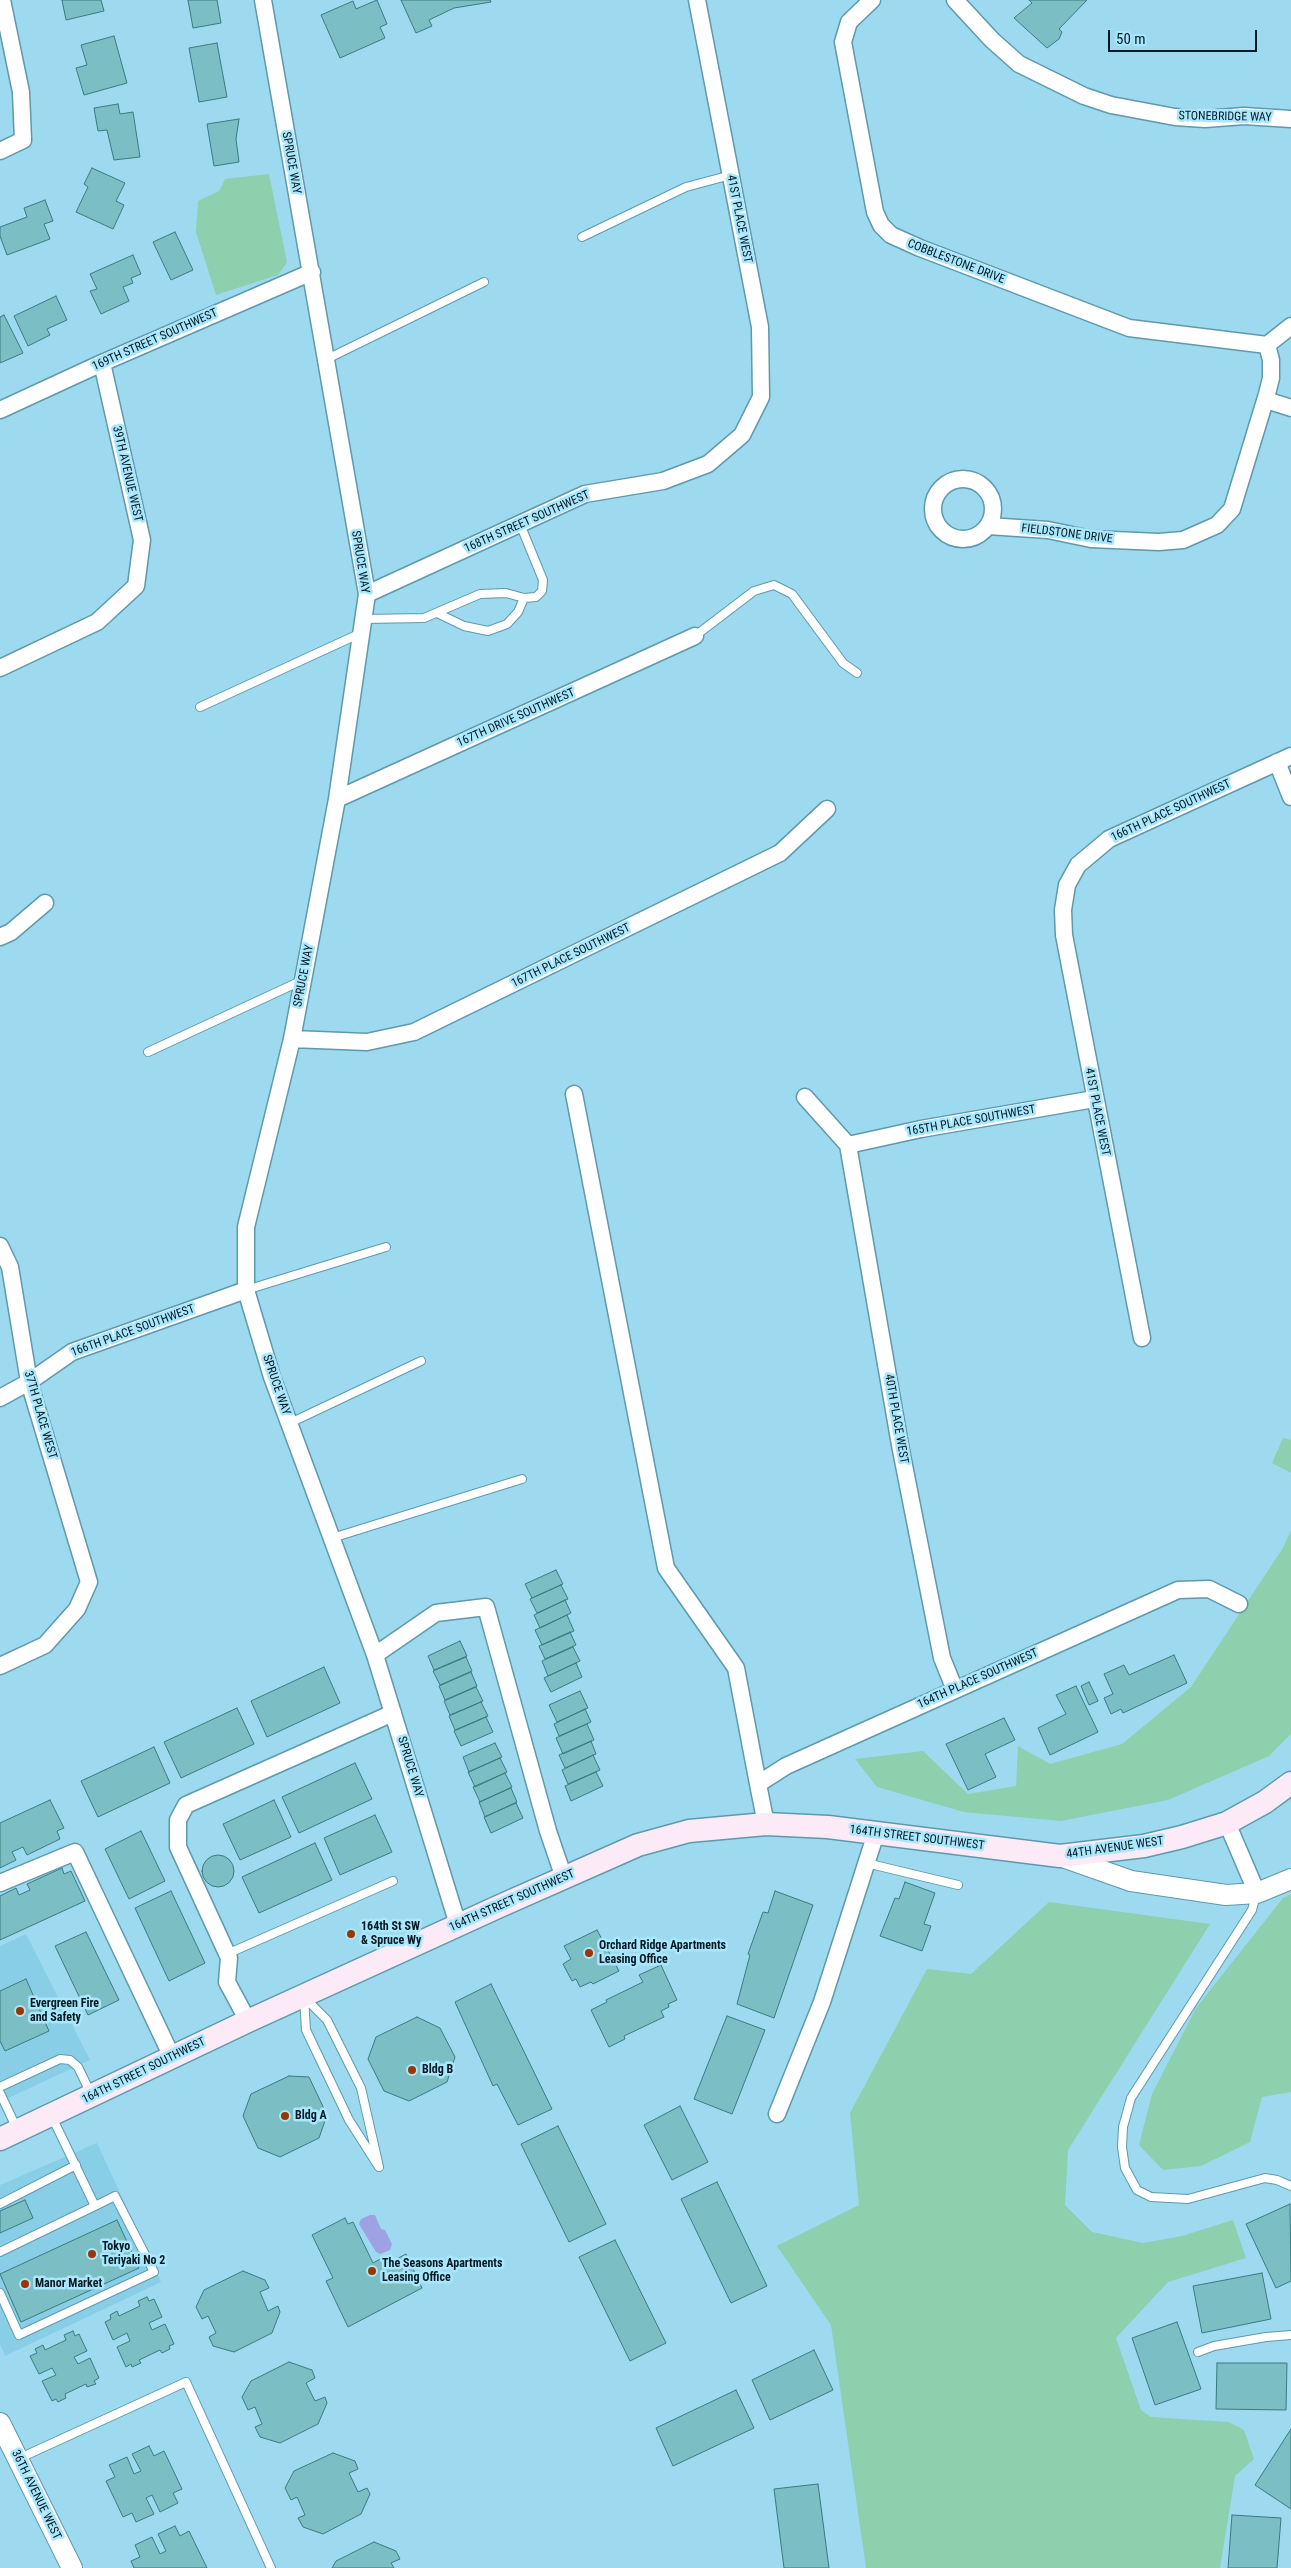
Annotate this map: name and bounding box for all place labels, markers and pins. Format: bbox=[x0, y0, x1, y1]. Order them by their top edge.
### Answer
place label: 164th St SW & Spruce Wy bbox=[361, 1920, 421, 1948]
marker: 164th St SW & Spruce Wy bbox=[345, 1928, 357, 1940]
place label: Orchard Ridge Apartments Leasing Office bbox=[599, 1939, 726, 1967]
marker: Orchard Ridge Apartments Leasing Office bbox=[583, 1947, 595, 1959]
place label: Evergreen Fire and Safety bbox=[30, 1997, 99, 2025]
marker: Evergreen Fire and Safety bbox=[14, 2005, 26, 2017]
place label: Bldg B bbox=[422, 2063, 453, 2077]
marker: Bldg B bbox=[406, 2064, 418, 2076]
place label: Bldg A bbox=[295, 2109, 327, 2123]
marker: Bldg A bbox=[279, 2110, 291, 2122]
place label: Tokyo Teriyaki No 2 bbox=[102, 2240, 165, 2268]
marker: Tokyo Teriyaki No 2 bbox=[86, 2248, 98, 2260]
place label: The Seasons Apartments Leasing Office bbox=[382, 2257, 502, 2285]
marker: The Seasons Apartments Leasing Office bbox=[366, 2265, 378, 2277]
place label: Manor Market bbox=[35, 2277, 102, 2291]
marker: Manor Market bbox=[19, 2278, 31, 2290]

